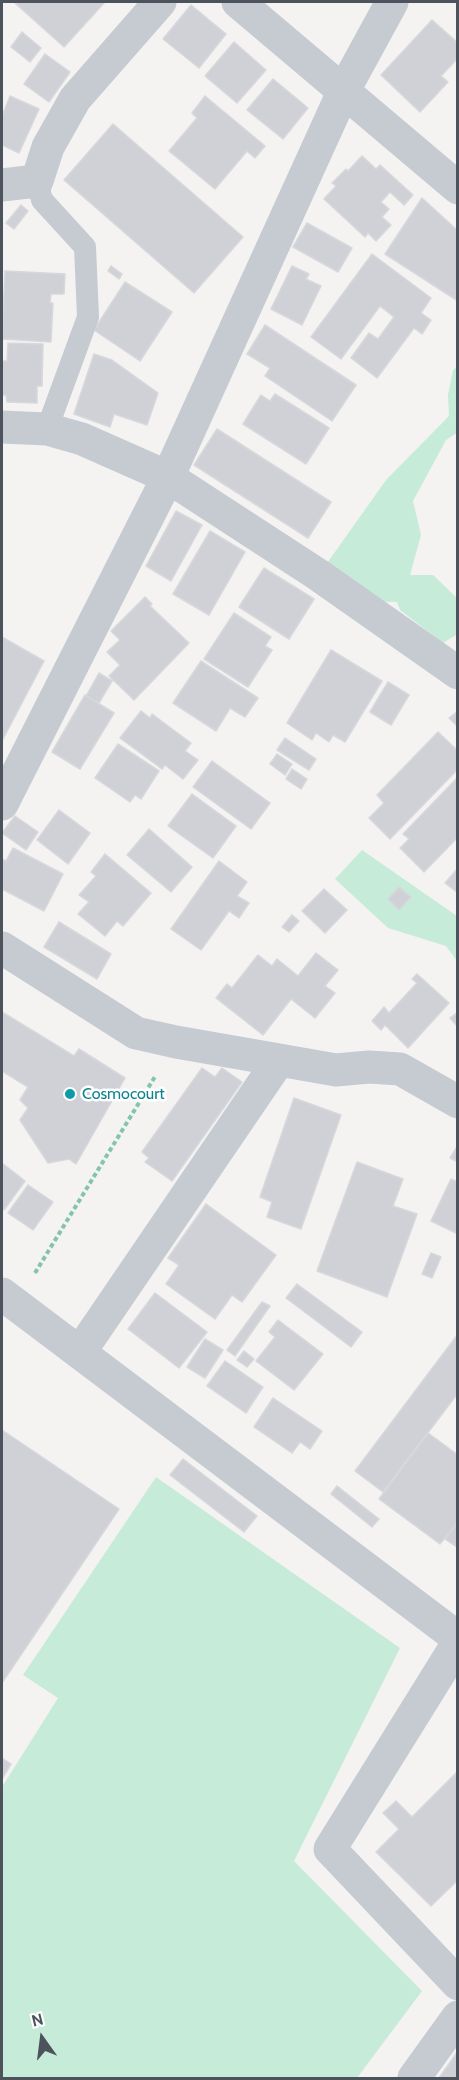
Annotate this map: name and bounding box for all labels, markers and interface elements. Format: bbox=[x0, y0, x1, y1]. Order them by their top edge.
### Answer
place label: Cosmocourt bbox=[82, 1084, 165, 1104]
marker: Cosmocourt bbox=[63, 1087, 77, 1101]
north arrow bbox=[12, 2008, 72, 2068]
text: N bbox=[30, 2009, 45, 2031]

